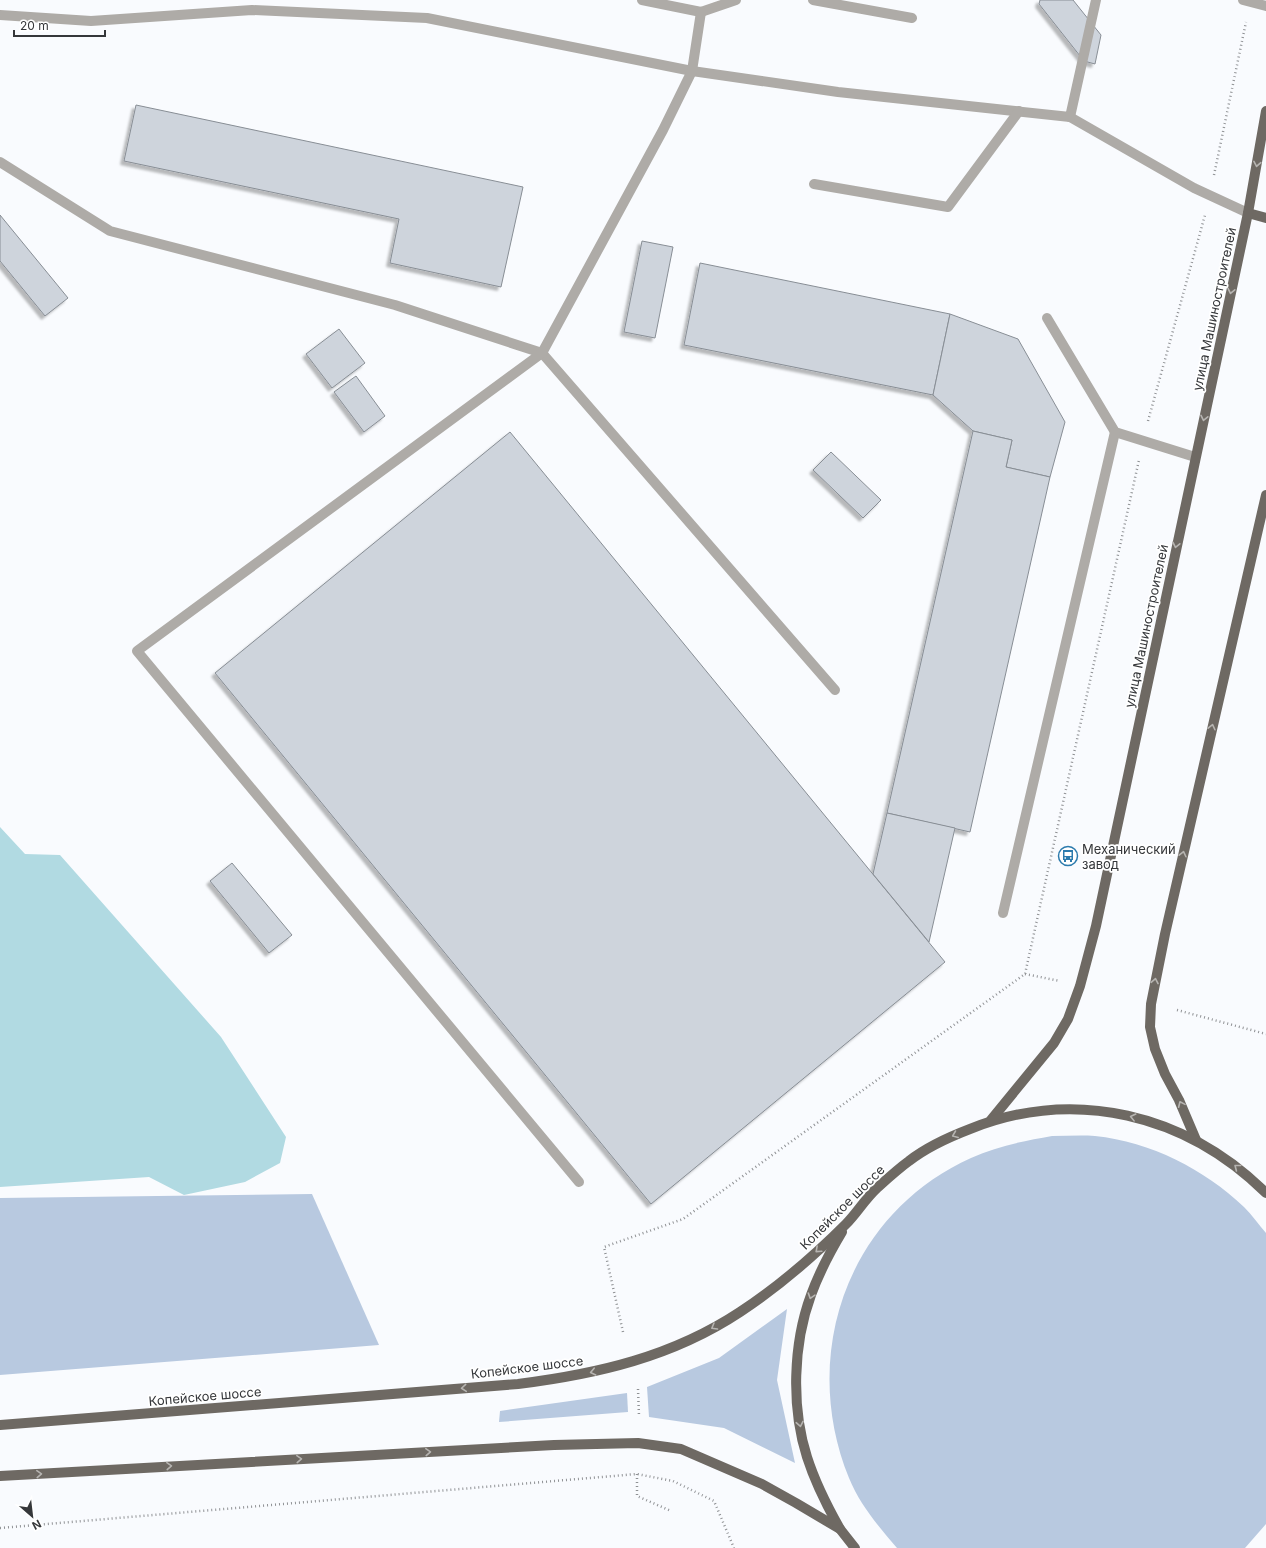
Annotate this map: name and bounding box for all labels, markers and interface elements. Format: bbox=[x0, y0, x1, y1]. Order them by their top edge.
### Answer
scale bar bbox=[14, 12, 105, 38]
text: 20 m bbox=[20, 18, 49, 33]
one-way arrow bbox=[1253, 160, 1261, 167]
street label: улица Машиностроителей bbox=[1189, 226, 1239, 392]
one-way arrow bbox=[1227, 288, 1235, 294]
one-way arrow bbox=[1200, 415, 1208, 421]
one-way arrow bbox=[1173, 542, 1181, 548]
street label: улица Машиностроителей bbox=[1121, 543, 1171, 709]
one-way arrow bbox=[1208, 724, 1216, 730]
place label: Механический завод bbox=[1082, 841, 1176, 872]
bus stop icon: Механический завод bbox=[1057, 845, 1079, 867]
one-way arrow bbox=[1179, 851, 1187, 857]
one-way arrow bbox=[1151, 978, 1159, 984]
one-way arrow bbox=[1178, 1101, 1186, 1108]
one-way arrow bbox=[1130, 1113, 1137, 1122]
one-way arrow bbox=[952, 1130, 959, 1138]
street label: Копейское шоссе bbox=[796, 1161, 888, 1253]
one-way arrow bbox=[1235, 1165, 1242, 1172]
one-way arrow bbox=[815, 1245, 823, 1252]
one-way arrow bbox=[807, 1292, 816, 1299]
one-way arrow bbox=[711, 1322, 718, 1330]
street label: Копейское шоссе bbox=[470, 1352, 584, 1382]
one-way arrow bbox=[590, 1367, 597, 1376]
street label: Копейское шоссе bbox=[148, 1383, 262, 1409]
one-way arrow bbox=[461, 1384, 467, 1393]
one-way arrow bbox=[796, 1421, 804, 1427]
one-way arrow bbox=[425, 1448, 431, 1457]
one-way arrow bbox=[296, 1455, 302, 1464]
one-way arrow bbox=[166, 1462, 172, 1471]
one-way arrow bbox=[36, 1469, 42, 1478]
north arrow bbox=[12, 1496, 52, 1536]
text: N bbox=[30, 1517, 44, 1533]

